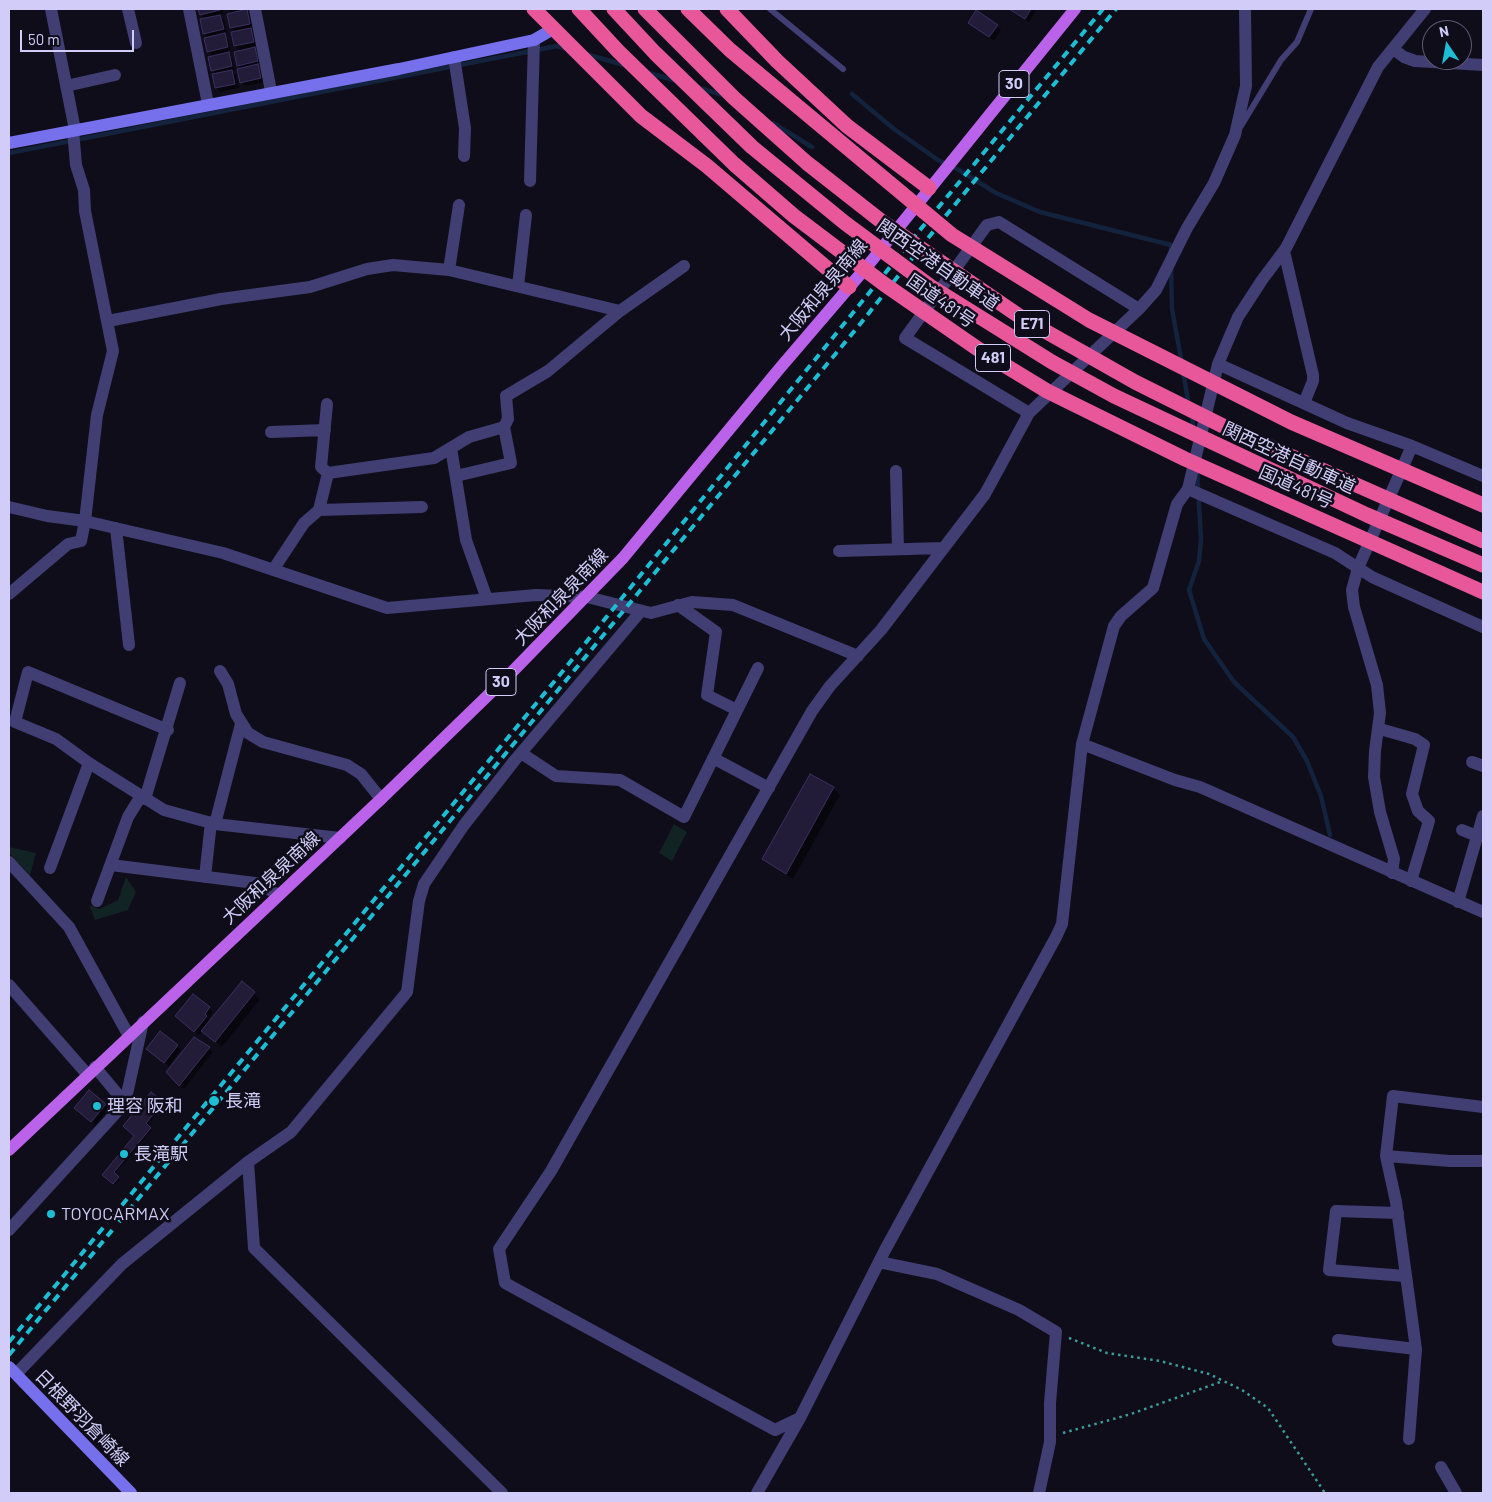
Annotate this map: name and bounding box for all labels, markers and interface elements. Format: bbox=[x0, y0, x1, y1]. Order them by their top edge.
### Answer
scale bar bbox=[22, 20, 136, 52]
north arrow bbox=[1422, 20, 1472, 70]
text: N bbox=[1438, 22, 1450, 40]
text: 50 m bbox=[28, 30, 60, 48]
road number: 30 bbox=[999, 70, 1029, 98]
street label: 関西空港自動車道 bbox=[873, 215, 1003, 315]
street label: 大阪和泉泉南線 bbox=[774, 235, 872, 345]
street label: 国道481号 bbox=[902, 269, 980, 333]
road number: E71 bbox=[1014, 310, 1050, 338]
road number: 481 bbox=[976, 344, 1010, 372]
street label: 関西空港自動車道 bbox=[1219, 418, 1359, 498]
street label: 国道481号 bbox=[1255, 461, 1337, 513]
street label: 大阪和泉泉南線 bbox=[509, 544, 613, 650]
road number: 30 bbox=[486, 669, 516, 696]
street label: 大阪和泉泉南線 bbox=[218, 827, 324, 929]
place label: 長滝 bbox=[225, 1090, 261, 1112]
marker: 長滝 bbox=[207, 1094, 221, 1108]
place label: 理容 阪和 bbox=[107, 1095, 183, 1117]
marker: 理容 阪和 bbox=[91, 1100, 103, 1112]
place label: 長滝駅 bbox=[134, 1143, 188, 1165]
marker: 長滝駅 bbox=[118, 1148, 130, 1160]
place label: TOYOCARMAX bbox=[61, 1203, 170, 1225]
marker: TOYOCARMAX bbox=[45, 1208, 57, 1220]
street label: 日根野羽倉崎線 bbox=[30, 1365, 134, 1471]

